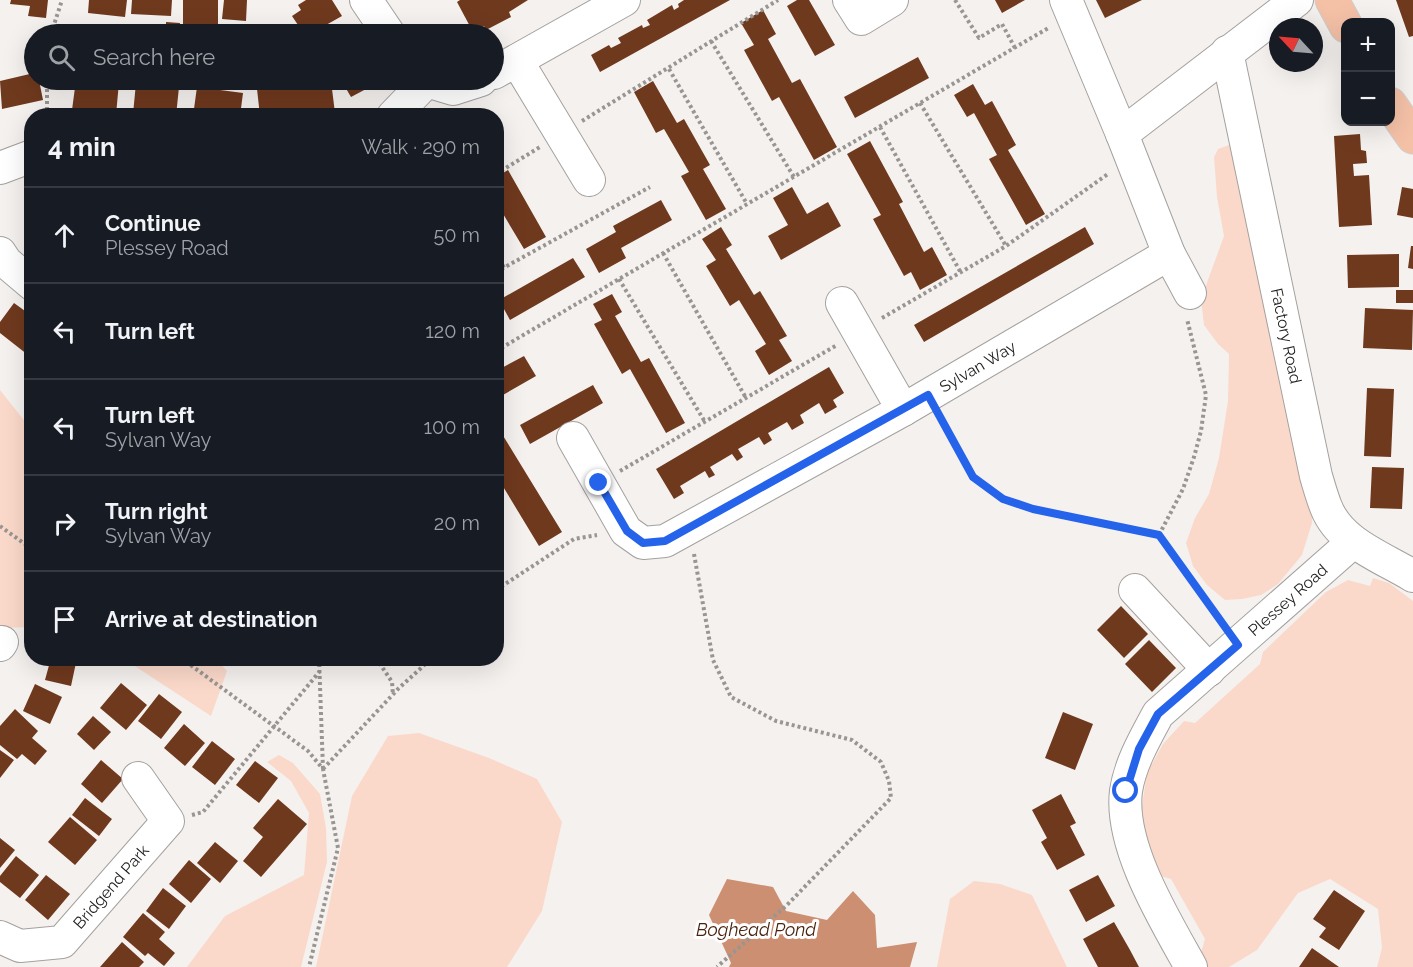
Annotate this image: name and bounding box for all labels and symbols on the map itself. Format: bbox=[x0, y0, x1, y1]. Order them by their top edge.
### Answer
north arrow bbox=[1269, 18, 1323, 72]
street label: Factory Road bbox=[1267, 286, 1305, 385]
street label: Sylvan Way bbox=[936, 337, 1020, 396]
route end bbox=[585, 469, 611, 495]
street label: Plessey Road bbox=[1244, 560, 1331, 640]
route start bbox=[1112, 777, 1138, 803]
street label: Bridgend Park bbox=[69, 841, 153, 933]
water label: Boghead Pond bbox=[696, 919, 817, 940]

